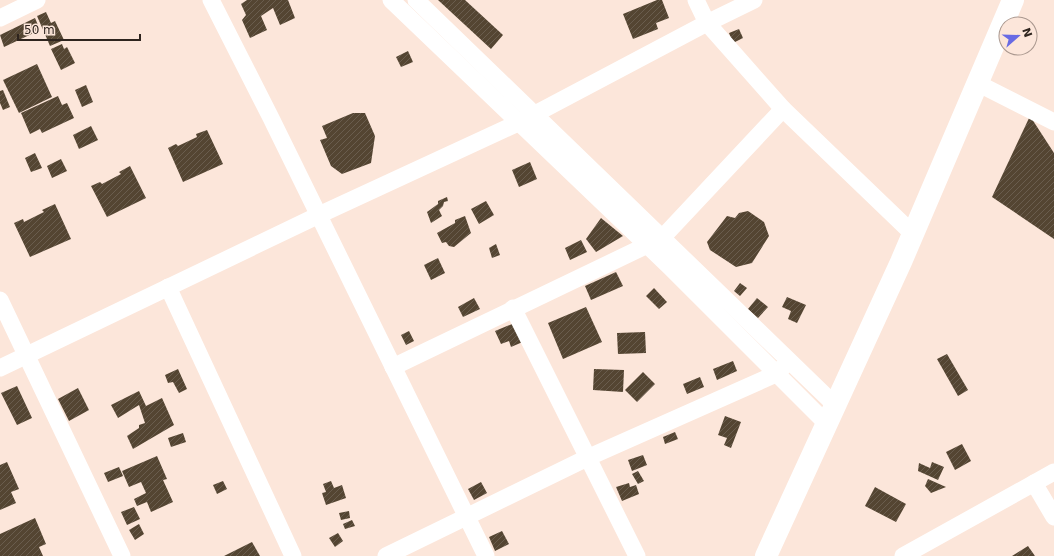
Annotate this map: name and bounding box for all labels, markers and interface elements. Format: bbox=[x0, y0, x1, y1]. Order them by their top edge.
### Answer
scale bar bbox=[18, 16, 140, 42]
north arrow bbox=[998, 16, 1038, 56]
text: 50 m bbox=[24, 23, 55, 37]
text: N bbox=[1019, 26, 1035, 39]

